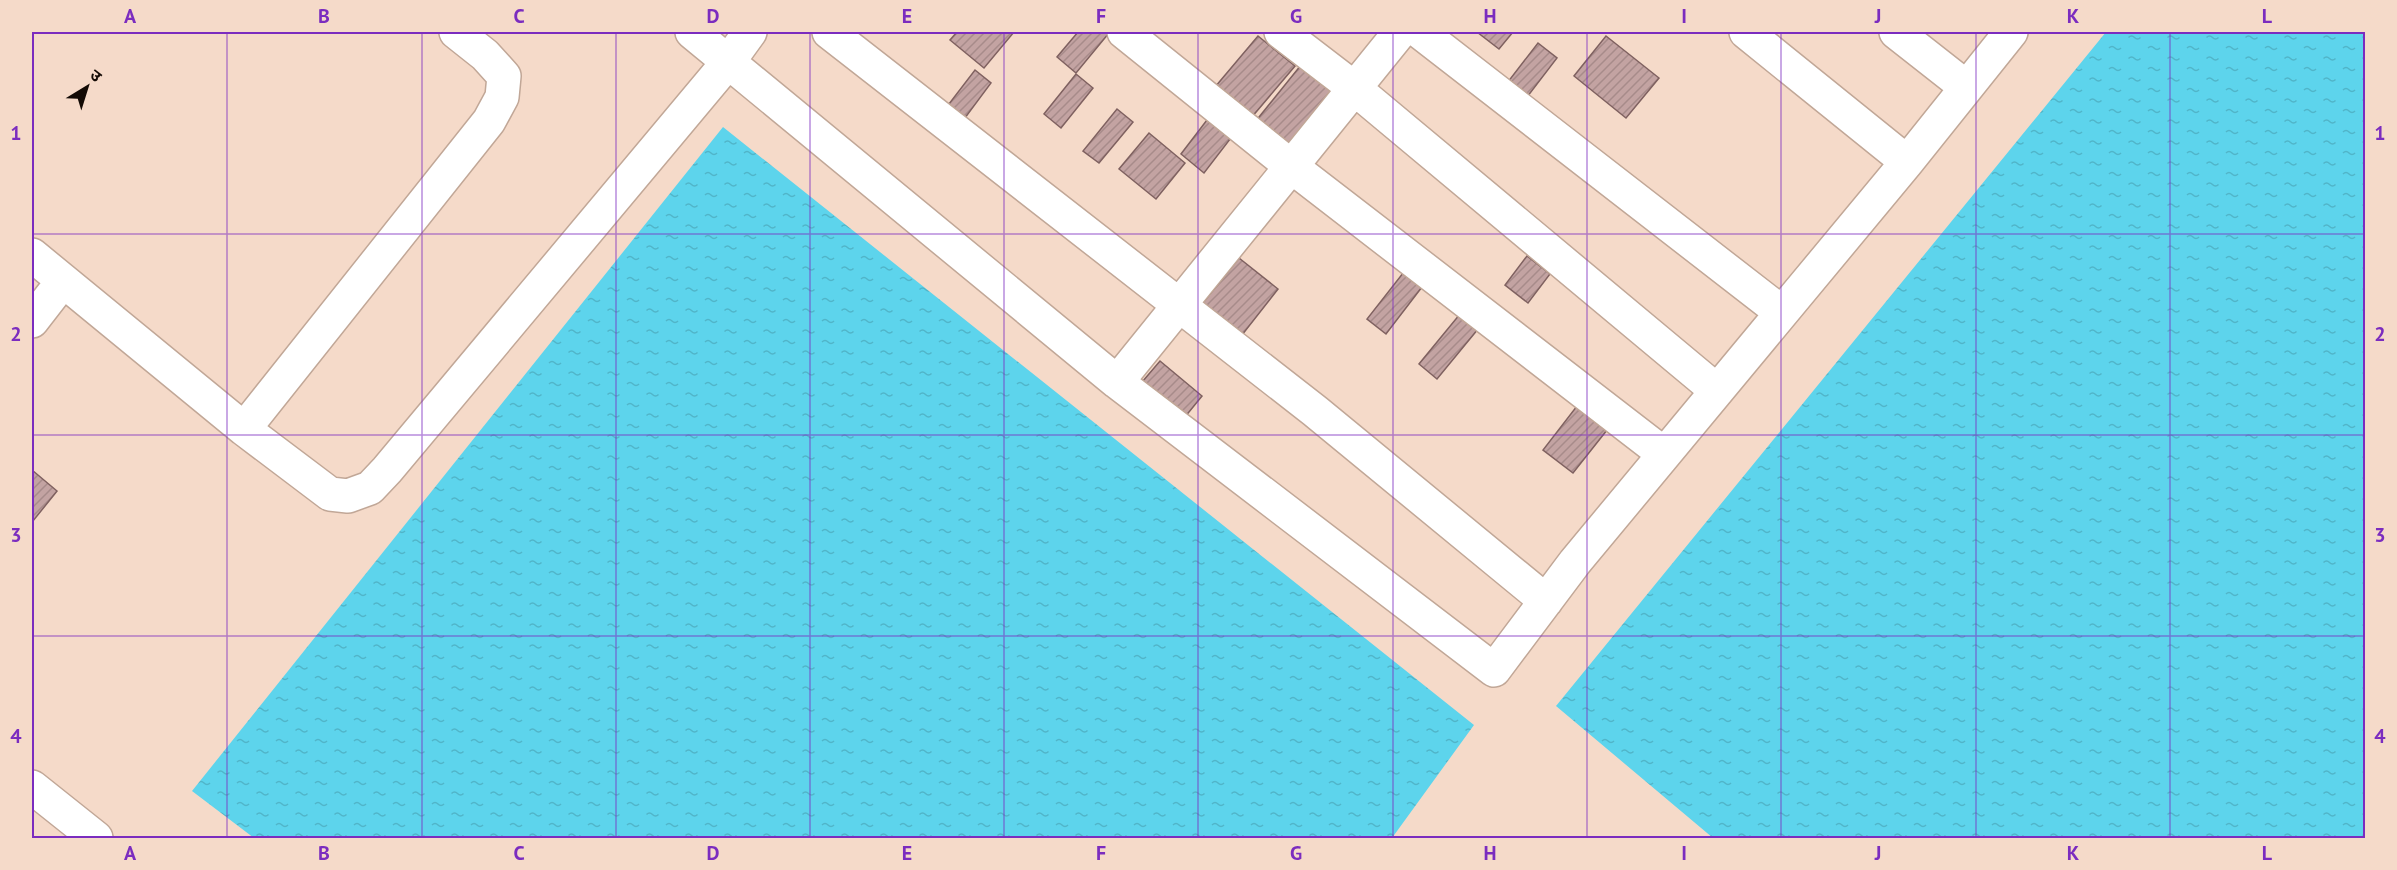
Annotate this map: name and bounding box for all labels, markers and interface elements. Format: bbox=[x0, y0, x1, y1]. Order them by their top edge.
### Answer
text: A bbox=[124, 3, 137, 29]
text: B bbox=[318, 3, 330, 29]
text: C bbox=[513, 3, 525, 29]
text: D bbox=[707, 3, 720, 29]
text: E bbox=[902, 3, 912, 29]
text: F bbox=[1096, 3, 1106, 29]
text: G bbox=[1290, 3, 1302, 29]
text: H bbox=[1483, 3, 1497, 29]
text: I bbox=[1681, 3, 1687, 29]
text: J bbox=[1874, 3, 1881, 29]
text: K bbox=[2067, 3, 2080, 29]
text: L bbox=[2262, 3, 2273, 29]
north arrow bbox=[57, 57, 117, 117]
text: उ bbox=[86, 64, 107, 86]
text: 1 bbox=[10, 120, 22, 146]
text: 1 bbox=[2374, 120, 2386, 146]
text: 2 bbox=[10, 321, 22, 347]
text: 2 bbox=[2374, 321, 2386, 347]
text: 3 bbox=[10, 522, 22, 548]
text: 3 bbox=[2374, 522, 2386, 548]
text: 4 bbox=[10, 723, 22, 749]
text: 4 bbox=[2374, 723, 2386, 749]
text: A bbox=[124, 840, 137, 866]
text: B bbox=[318, 840, 330, 866]
text: C bbox=[513, 840, 525, 866]
text: D bbox=[707, 840, 720, 866]
text: E bbox=[902, 840, 912, 866]
text: F bbox=[1096, 840, 1106, 866]
text: G bbox=[1290, 840, 1302, 866]
text: H bbox=[1483, 840, 1497, 866]
text: I bbox=[1681, 840, 1687, 866]
text: J bbox=[1874, 840, 1881, 866]
text: K bbox=[2067, 840, 2080, 866]
text: L bbox=[2262, 840, 2273, 866]

